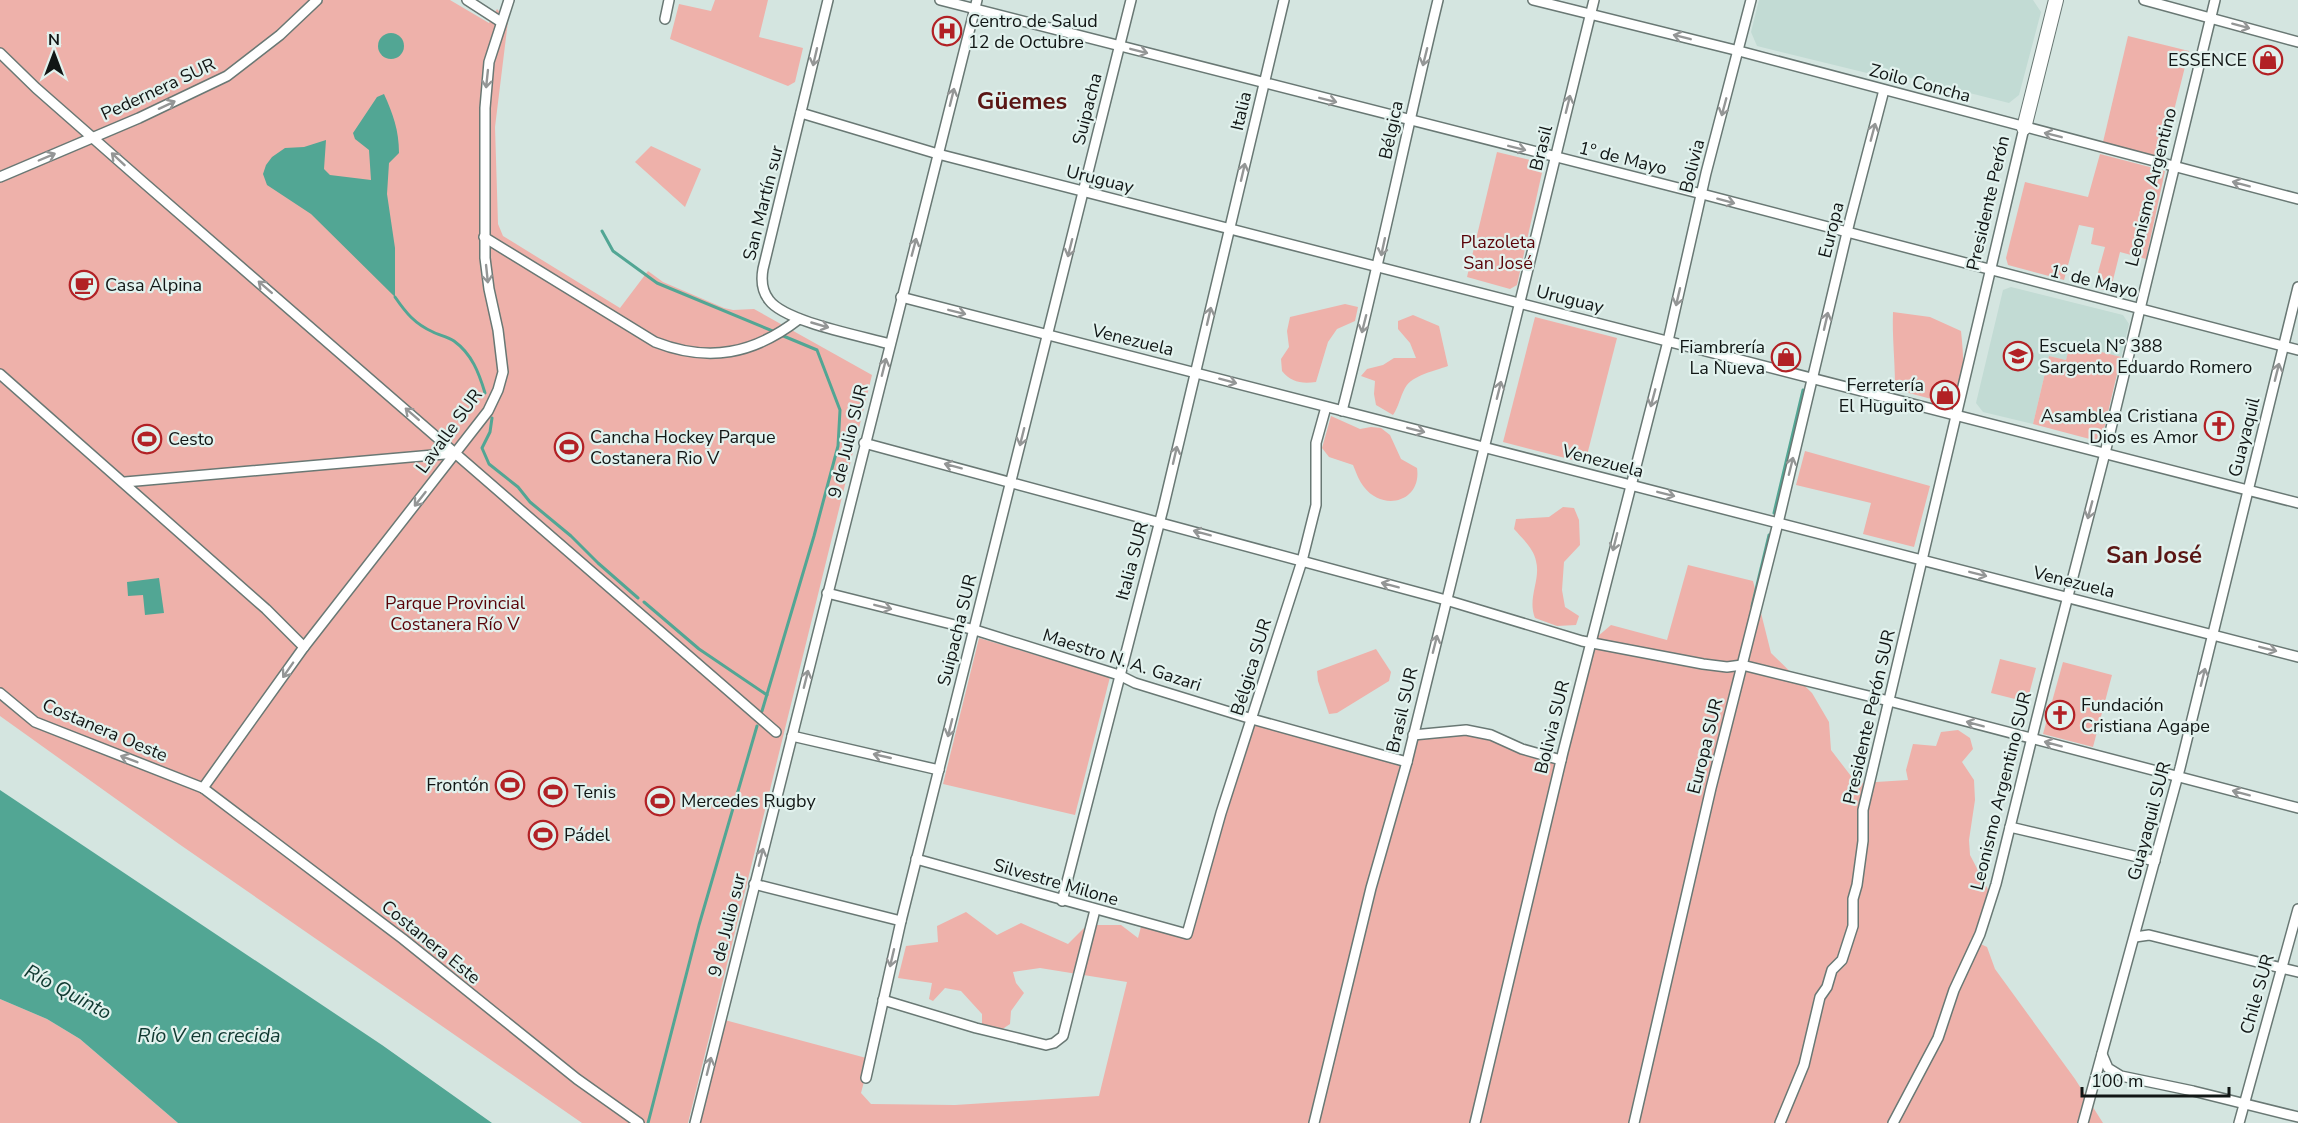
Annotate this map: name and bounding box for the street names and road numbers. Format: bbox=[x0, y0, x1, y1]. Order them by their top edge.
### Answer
street label: Pedernera SUR bbox=[97, 52, 219, 126]
street label: Zoilo Concha bbox=[1867, 58, 1973, 108]
street label: Suipacha bbox=[1066, 70, 1108, 148]
street label: Italia bbox=[1225, 89, 1257, 133]
street label: Bélgica bbox=[1373, 98, 1409, 162]
street label: Leonismo Argentino bbox=[2120, 105, 2182, 269]
street label: Brasil bbox=[1524, 122, 1558, 173]
street label: Presidente Perón bbox=[1961, 133, 2015, 273]
street label: 1º de Mayo bbox=[1576, 135, 1670, 181]
street label: Bolivia bbox=[1674, 137, 1710, 195]
street label: San Martín sur bbox=[737, 142, 789, 263]
street label: Uruguay bbox=[1064, 159, 1137, 199]
street label: Europa bbox=[1812, 199, 1850, 261]
street label: 1º de Mayo bbox=[2047, 258, 2141, 304]
street label: Uruguay bbox=[1534, 279, 1607, 319]
street label: Venezuela bbox=[1089, 318, 1176, 362]
street label: 9 de Julio SUR bbox=[822, 382, 874, 500]
street label: Lavalle SUR bbox=[410, 384, 488, 478]
street label: Guayaquil bbox=[2223, 394, 2266, 479]
street label: Venezuela bbox=[1559, 438, 1646, 483]
street label: Italia SUR bbox=[1110, 519, 1154, 603]
street label: Venezuela bbox=[2030, 560, 2117, 604]
street label: Suipacha SUR bbox=[932, 572, 982, 688]
street label: Bélgica SUR bbox=[1225, 616, 1277, 718]
street label: Maestro N. A. Gazari bbox=[1040, 623, 1204, 697]
street label: Presidente Perón SUR bbox=[1837, 627, 1901, 807]
street label: Brasil SUR bbox=[1381, 665, 1423, 755]
street label: Bolivia SUR bbox=[1529, 678, 1575, 776]
street label: Leonismo Argentino SUR bbox=[1965, 689, 2037, 893]
street label: Costanera Oeste bbox=[39, 693, 171, 767]
street label: Europa SUR bbox=[1682, 696, 1728, 796]
street label: Guayaquil SUR bbox=[2122, 759, 2176, 883]
street label: Silvestre Milone bbox=[991, 853, 1121, 911]
street label: 9 de Julio sur bbox=[703, 870, 752, 979]
street label: Costanera Este bbox=[376, 895, 486, 989]
street label: Chile SUR bbox=[2234, 951, 2280, 1037]

